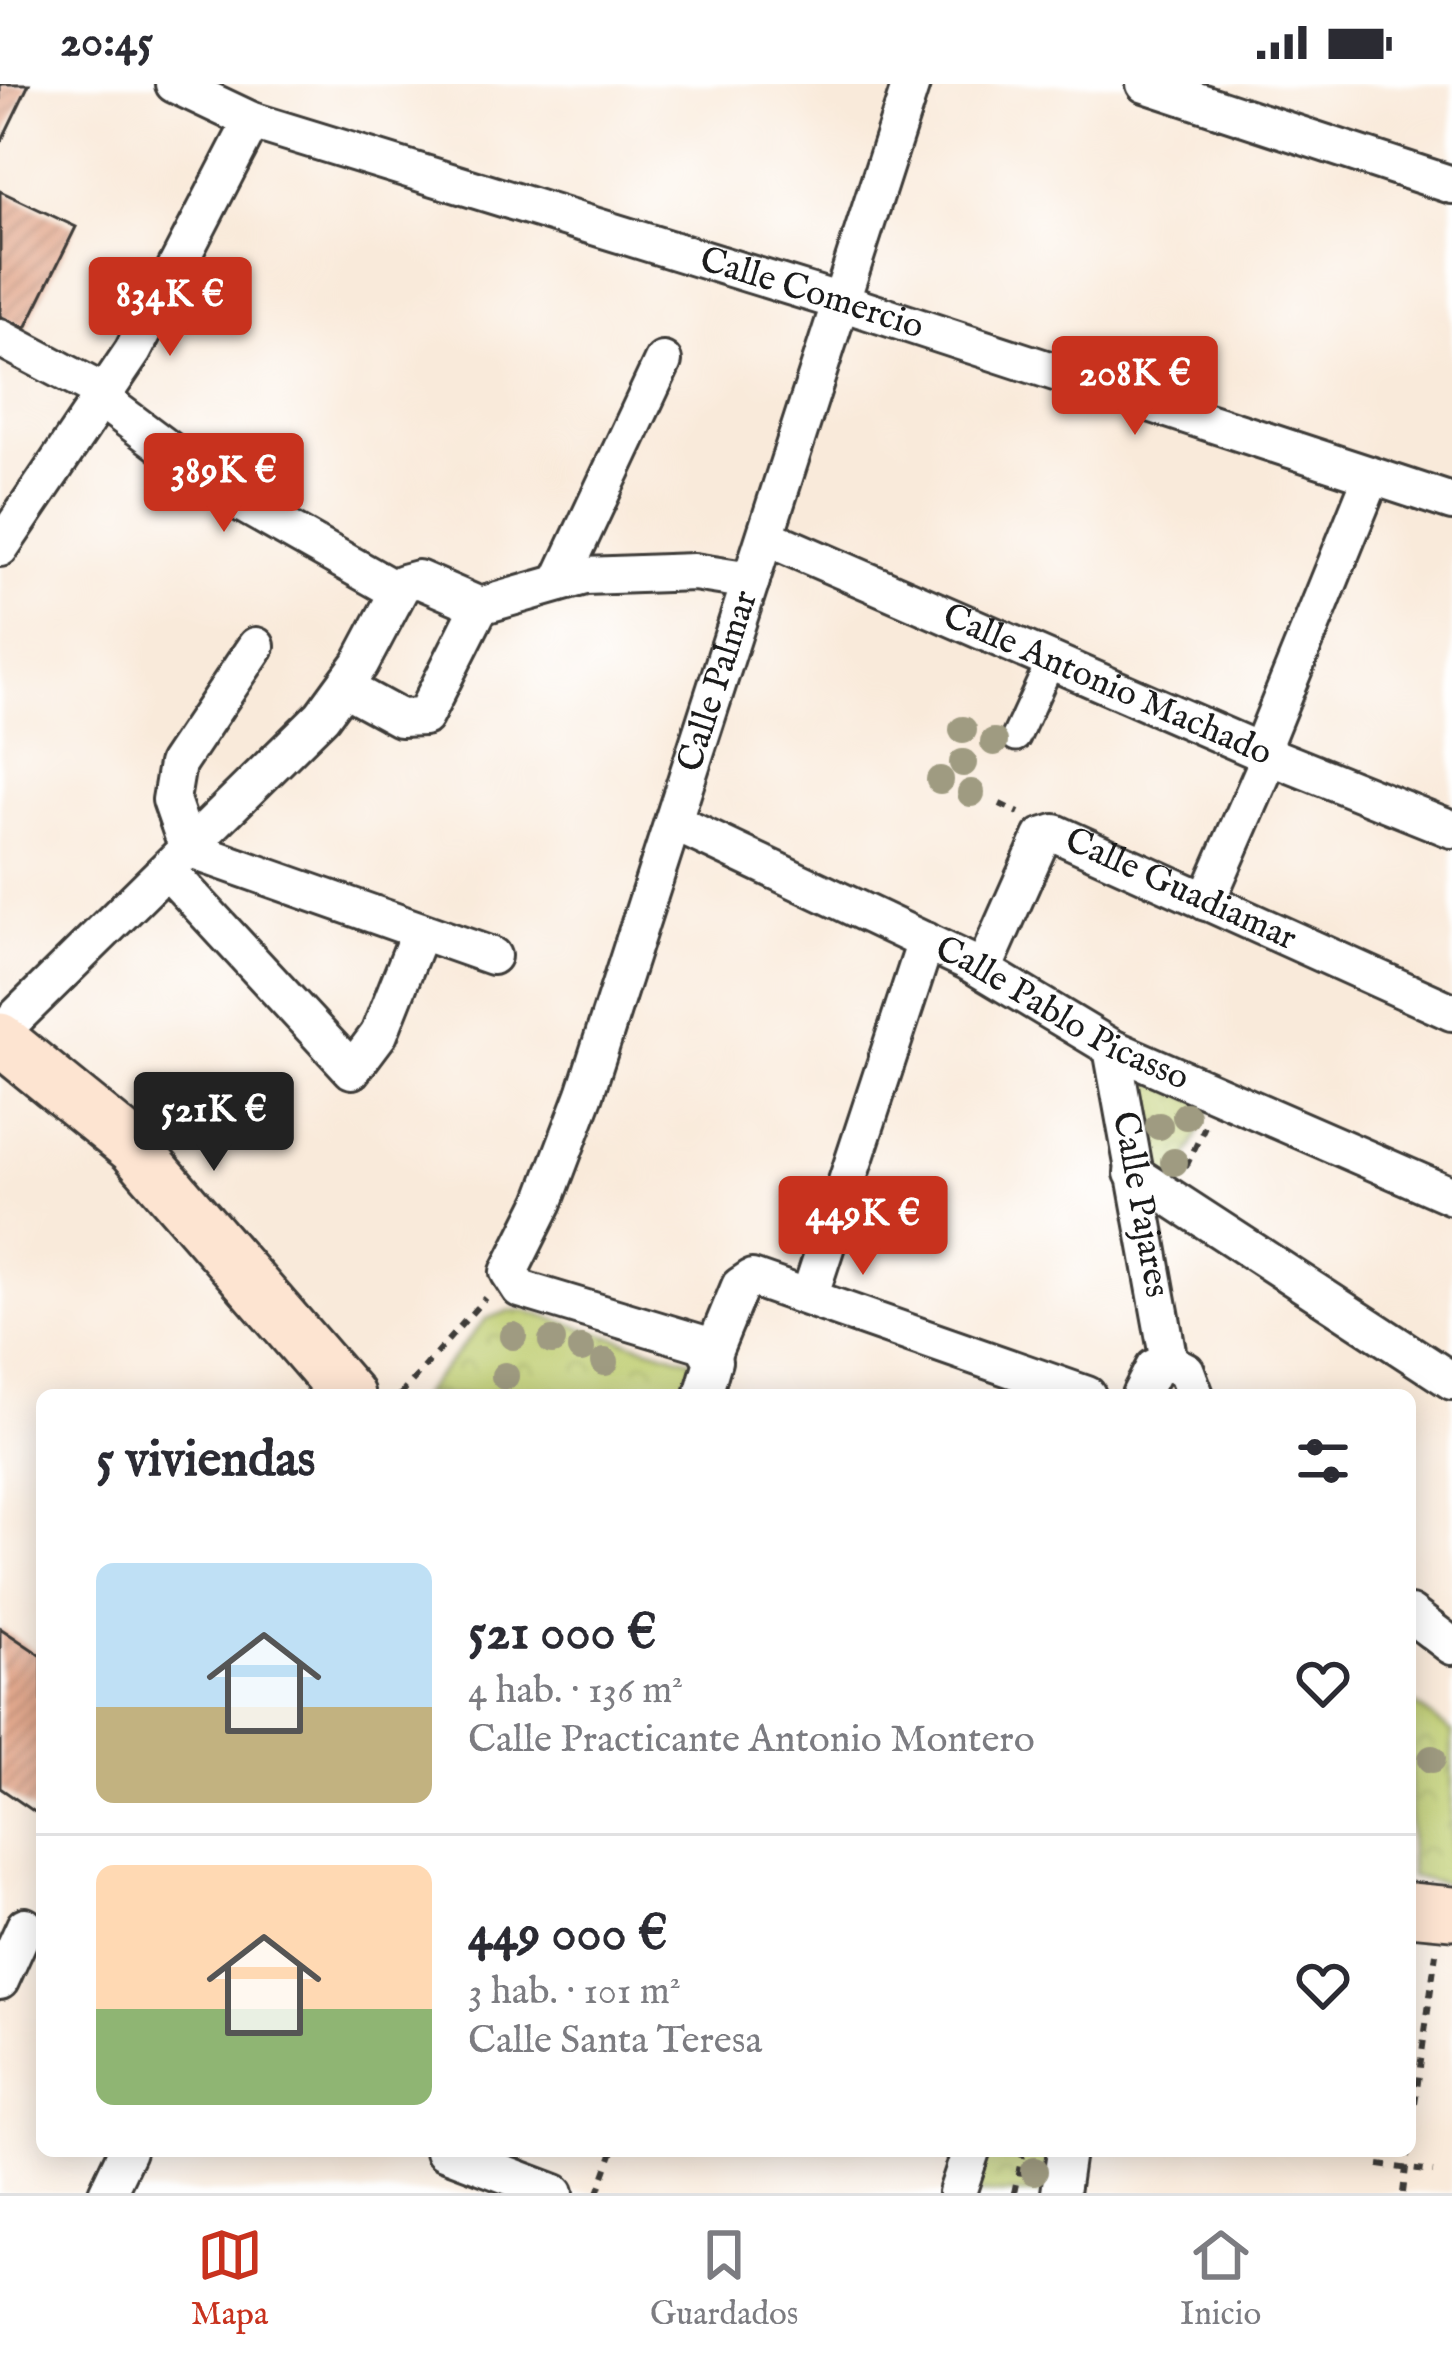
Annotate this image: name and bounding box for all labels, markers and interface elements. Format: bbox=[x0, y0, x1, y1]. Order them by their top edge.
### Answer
text: 20:45 bbox=[60, 14, 153, 71]
street label: Calle Comercio bbox=[694, 237, 929, 350]
pin: 834K € bbox=[72, 257, 268, 359]
text: 834K € bbox=[116, 271, 224, 320]
pin: 208K € bbox=[1037, 336, 1233, 438]
text: 208K € bbox=[1079, 350, 1191, 399]
pin: 389K € bbox=[126, 433, 322, 535]
text: 389K € bbox=[171, 447, 277, 496]
street label: Calle Palmar bbox=[667, 585, 769, 778]
street label: Calle Antonio Machado bbox=[936, 594, 1279, 777]
street label: Calle Guadiamar bbox=[1058, 818, 1304, 962]
street label: Calle Pablo Picasso bbox=[928, 926, 1196, 1102]
pin: 521K € bbox=[116, 1072, 312, 1174]
text: 521K € bbox=[161, 1086, 267, 1135]
street label: Calle Pajares bbox=[1101, 1108, 1180, 1301]
pin: 449K € bbox=[765, 1176, 961, 1278]
text: 449K € bbox=[806, 1190, 920, 1239]
icon: filters bbox=[1290, 1428, 1356, 1494]
text: 5 viviendas bbox=[96, 1429, 315, 1494]
text: 521 000 € bbox=[468, 1602, 657, 1667]
icon: home bbox=[192, 1611, 336, 1755]
icon: heart bbox=[1290, 1650, 1356, 1716]
text: 4 hab. · 136 m² bbox=[468, 1667, 683, 1716]
text: Calle Practicante Antonio Montero bbox=[468, 1716, 1035, 1765]
text: 449 000 € bbox=[468, 1903, 668, 1968]
icon: home bbox=[192, 1913, 336, 2057]
icon: heart bbox=[1290, 1952, 1356, 2018]
text: 3 hab. · 101 m² bbox=[468, 1968, 681, 2017]
text: Calle Santa Teresa bbox=[468, 2017, 762, 2066]
tab: Mapa bbox=[191, 2222, 268, 2336]
tab: Guardados bbox=[650, 2222, 798, 2336]
tab: Inicio bbox=[1180, 2222, 1261, 2336]

